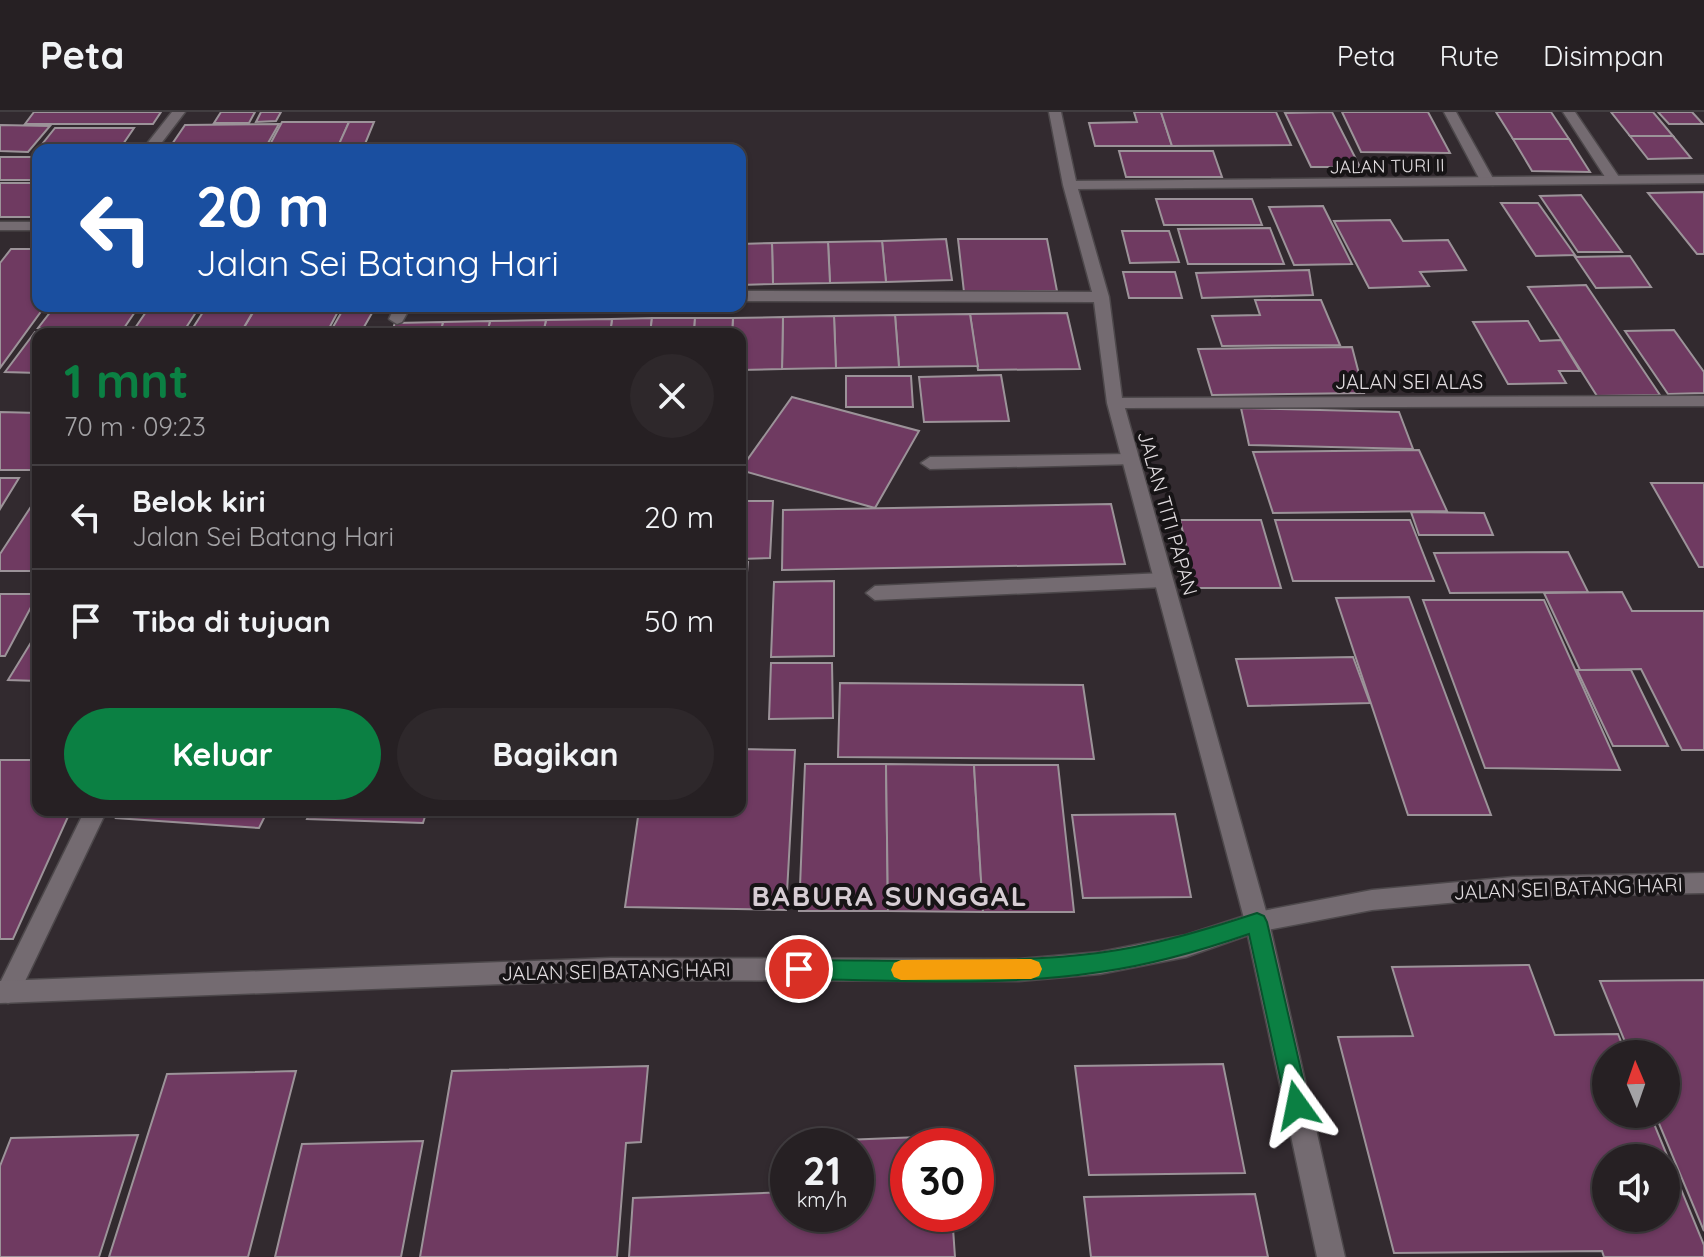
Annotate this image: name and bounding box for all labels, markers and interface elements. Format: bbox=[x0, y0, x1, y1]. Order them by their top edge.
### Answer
text: Peta bbox=[40, 31, 124, 79]
text: Peta bbox=[1337, 38, 1396, 73]
text: Rute bbox=[1440, 38, 1499, 73]
text: Disimpan bbox=[1543, 38, 1664, 73]
street label: JALAN TURI II bbox=[1329, 153, 1445, 179]
text: 20 m bbox=[196, 171, 330, 241]
icon: left bbox=[64, 176, 168, 280]
text: Jalan Sei Batang Hari bbox=[196, 240, 559, 285]
text: 1 mnt bbox=[64, 350, 189, 410]
button: close bbox=[630, 354, 714, 438]
street label: JALAN SEI ALAS bbox=[1335, 369, 1483, 394]
text: 70 m · 09:23 bbox=[64, 410, 206, 443]
street label: JALAN TITI PAPAN bbox=[1133, 428, 1203, 598]
text: Belok kiri bbox=[132, 482, 266, 520]
icon: left bbox=[64, 495, 108, 539]
text: 20 m bbox=[644, 498, 714, 536]
text: Jalan Sei Batang Hari bbox=[132, 520, 394, 553]
icon: arrive bbox=[64, 599, 108, 643]
text: Tiba di tujuan bbox=[132, 602, 331, 640]
text: 50 m bbox=[644, 602, 714, 640]
button: Keluar bbox=[64, 708, 381, 800]
button: Bagikan bbox=[397, 708, 714, 800]
street label: JALAN SEI BATANG HARI bbox=[1453, 872, 1683, 904]
district label: BABURA SUNGGAL bbox=[752, 878, 1028, 913]
pin bbox=[765, 935, 833, 1003]
icon: arrive bbox=[777, 947, 821, 991]
street label: JALAN SEI BATANG HARI bbox=[501, 957, 731, 985]
north arrow bbox=[1592, 1040, 1680, 1128]
map controls bbox=[1592, 1040, 1680, 1232]
position arrow bbox=[1255, 1063, 1339, 1147]
speed limit sign: 30 bbox=[890, 1128, 994, 1232]
button: sound bbox=[1592, 1144, 1680, 1232]
text: 21 bbox=[803, 1145, 841, 1195]
text: km/h bbox=[797, 1187, 847, 1212]

